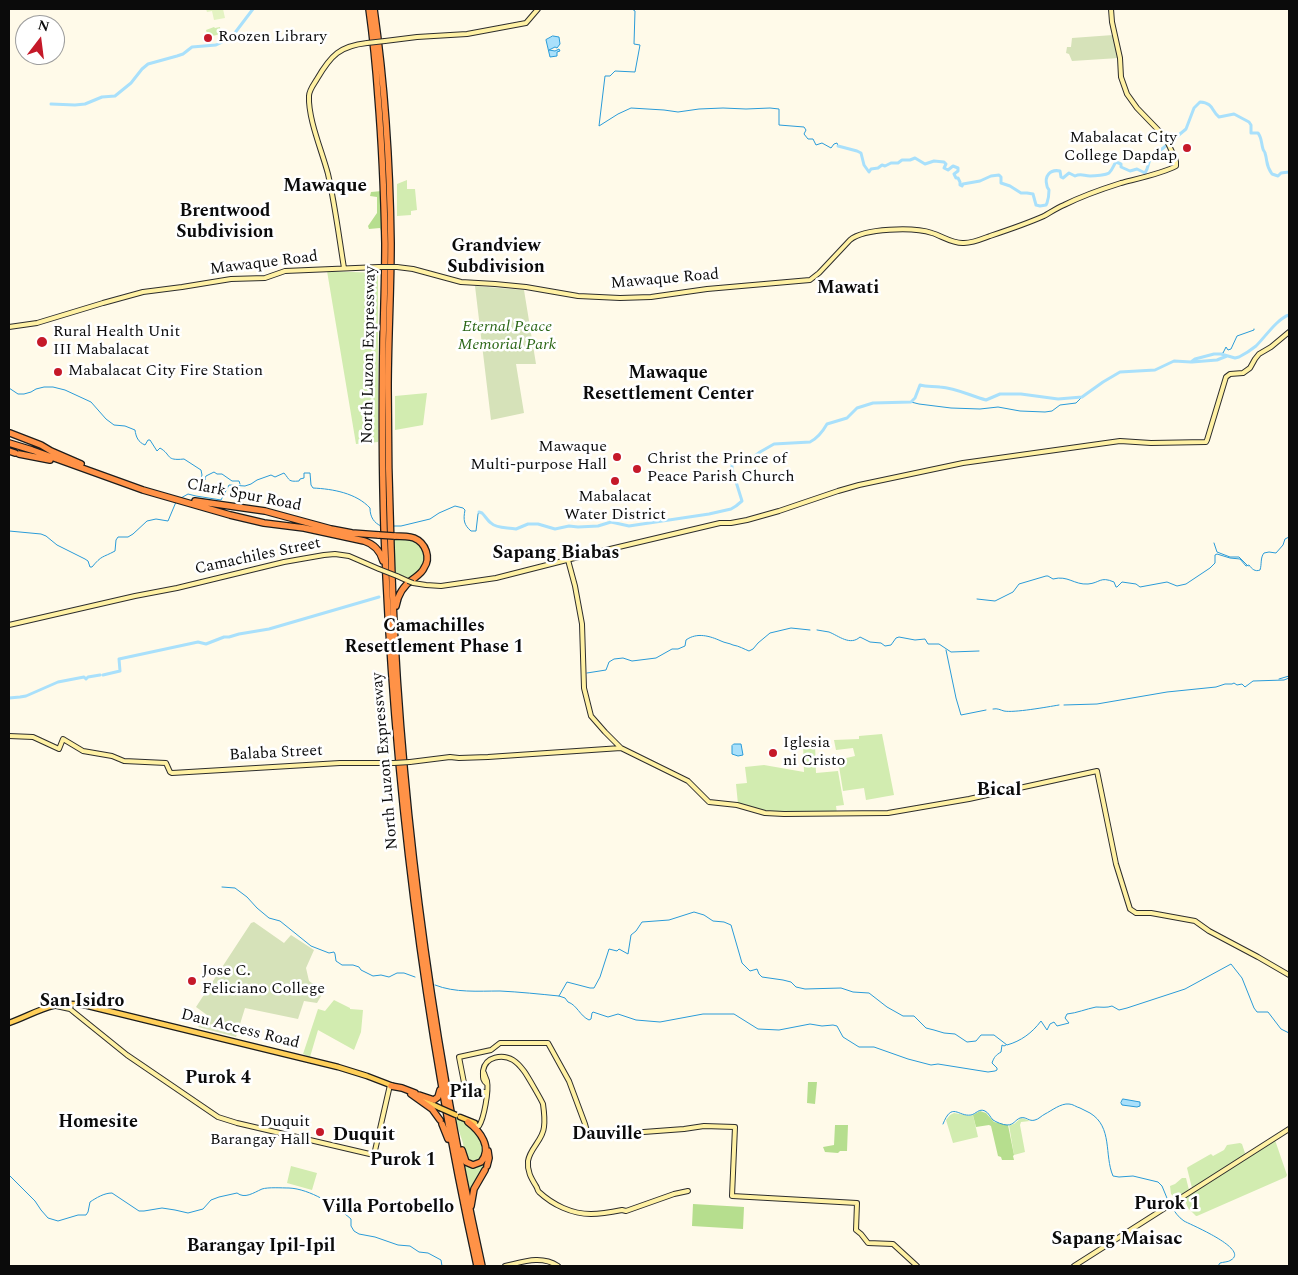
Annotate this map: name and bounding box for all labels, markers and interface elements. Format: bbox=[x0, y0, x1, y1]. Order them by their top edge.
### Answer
text: N bbox=[36, 14, 52, 38]
north arrow bbox=[15, 15, 65, 65]
place label: Roozen Library bbox=[218, 28, 327, 48]
marker: Roozen Library bbox=[202, 32, 214, 44]
place label: Mabalacat City College Dapdap bbox=[1064, 129, 1177, 167]
marker: Mabalacat City College Dapdap bbox=[1181, 142, 1193, 154]
district label: Mawaque bbox=[283, 176, 367, 198]
district label: Brentwood Subdivision bbox=[176, 201, 274, 243]
district label: Grandview Subdivision bbox=[447, 236, 545, 278]
street label: Mawaque Road bbox=[209, 248, 319, 280]
street label: North Luzon Expressway bbox=[359, 266, 381, 444]
street label: Mawaque Road bbox=[610, 266, 720, 294]
district label: Mawati bbox=[817, 278, 879, 300]
park label: Eternal Peace Memorial Park bbox=[458, 318, 556, 356]
place label: Rural Health Unit III Mabalacat bbox=[53, 323, 180, 361]
marker: Rural Health Unit III Mabalacat bbox=[35, 335, 49, 349]
place label: Mabalacat City Fire Station bbox=[68, 362, 263, 382]
district label: Mawaque Resettlement Center bbox=[582, 363, 754, 406]
marker: Mabalacat City Fire Station bbox=[52, 366, 64, 378]
place label: Mawaque Multi-purpose Hall bbox=[470, 438, 607, 476]
place label: Christ the Prince of Peace Parish Church bbox=[647, 450, 794, 488]
marker: Mawaque Multi-purpose Hall bbox=[611, 451, 623, 463]
marker: Christ the Prince of Peace Parish Church bbox=[631, 463, 643, 475]
street label: Clark Spur Road bbox=[185, 475, 303, 517]
marker: Mabalacat Water District bbox=[609, 475, 621, 487]
place label: Mabalacat Water District bbox=[564, 488, 666, 526]
street label: Camachiles Street bbox=[193, 534, 323, 580]
district label: Sapang Biabas bbox=[492, 543, 620, 565]
district label: Camachilles Resettlement Phase 1 bbox=[344, 616, 524, 659]
street label: North Luzon Expressway bbox=[369, 671, 403, 851]
place label: Iglesia ni Cristo bbox=[783, 734, 845, 772]
street label: Balaba Street bbox=[229, 742, 323, 766]
marker: Iglesia ni Cristo bbox=[767, 747, 779, 759]
district label: Bical bbox=[977, 780, 1021, 802]
place label: Jose C. Feliciano College bbox=[202, 962, 325, 1000]
marker: Jose C. Feliciano College bbox=[186, 975, 198, 987]
district label: San Isidro bbox=[40, 991, 124, 1013]
street label: Dau Access Road bbox=[179, 1006, 301, 1054]
district label: Purok 4 bbox=[185, 1068, 251, 1090]
district label: Pila bbox=[449, 1082, 483, 1104]
district label: Homesite bbox=[58, 1112, 138, 1134]
place label: Duquit Barangay Hall bbox=[210, 1113, 310, 1151]
district label: Dauville bbox=[572, 1124, 642, 1146]
district label: Duquit bbox=[333, 1125, 395, 1147]
marker: Duquit Barangay Hall bbox=[314, 1126, 326, 1138]
district label: Purok 1 bbox=[370, 1150, 436, 1172]
district label: Purok 1 bbox=[1134, 1194, 1200, 1216]
district label: Villa Portobello bbox=[322, 1197, 454, 1219]
district label: Sapang Maisac bbox=[1052, 1229, 1182, 1251]
district label: Barangay Ipil-Ipil bbox=[187, 1236, 335, 1258]

